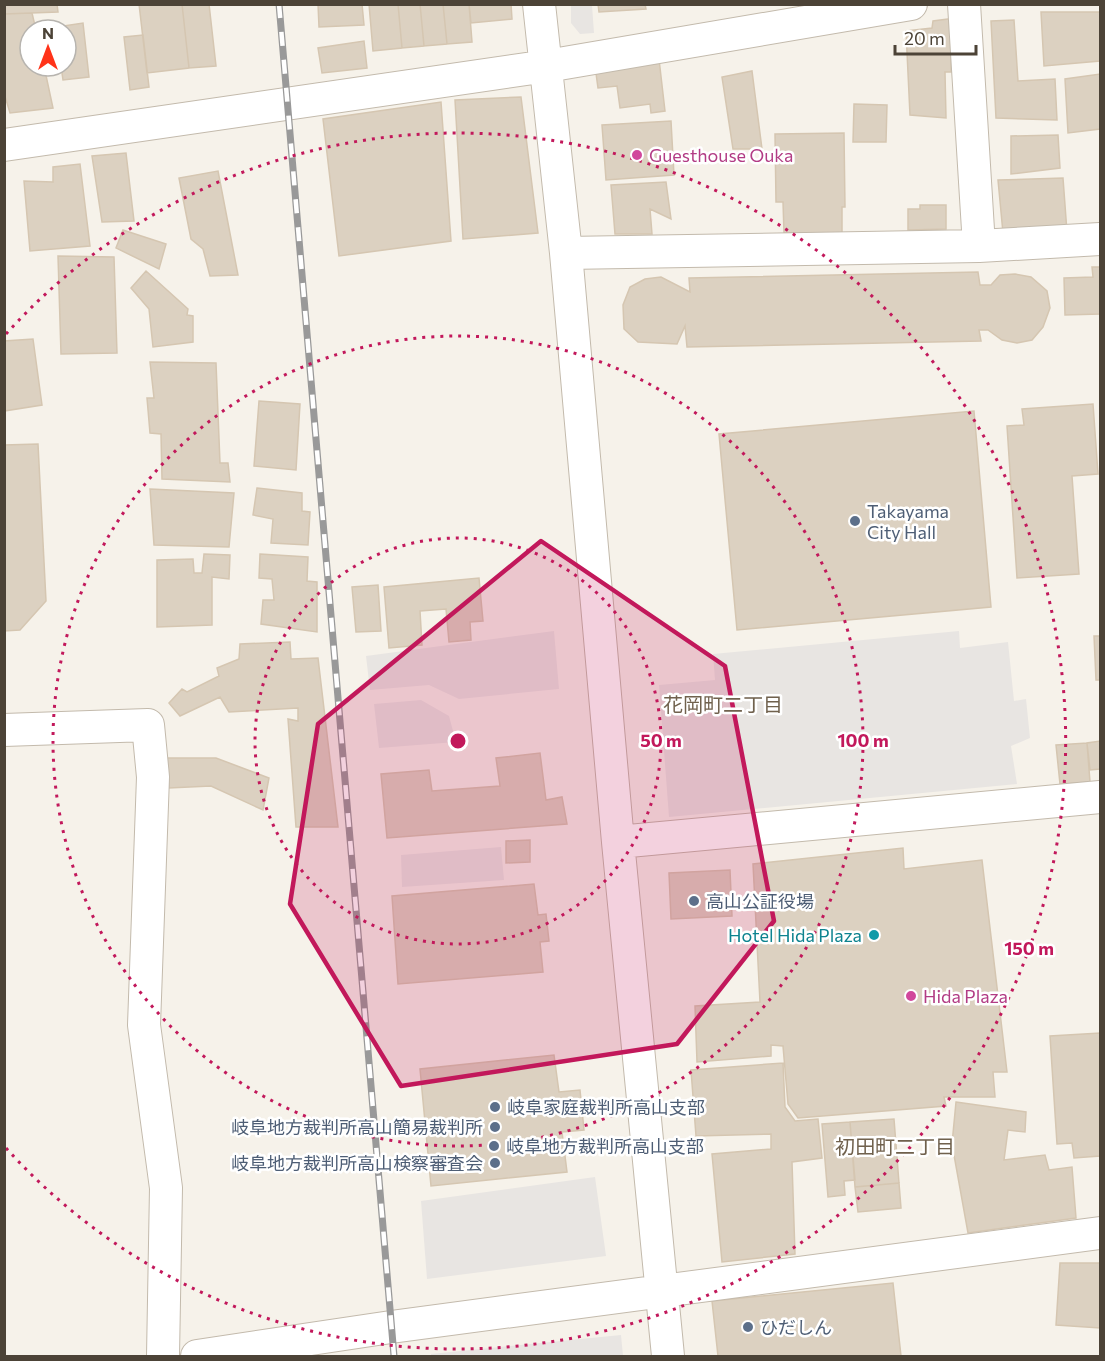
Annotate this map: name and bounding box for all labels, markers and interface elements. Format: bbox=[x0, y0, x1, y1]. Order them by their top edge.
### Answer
north arrow bbox=[18, 18, 78, 78]
scale bar bbox=[895, 18, 976, 56]
text: N bbox=[42, 23, 54, 42]
text: 20 m bbox=[904, 27, 945, 49]
place label: Guesthouse Ouka bbox=[649, 144, 793, 166]
marker: Guesthouse Ouka bbox=[630, 148, 644, 162]
place label: Takayama City Hall bbox=[867, 500, 949, 543]
marker: Takayama City Hall bbox=[848, 514, 862, 528]
district label: 花岡町二丁目 bbox=[663, 692, 783, 716]
text: 50 m bbox=[640, 729, 682, 751]
text: 100 m bbox=[837, 729, 889, 751]
centre of rings bbox=[448, 731, 468, 751]
place label: 高山公証役場 bbox=[706, 890, 814, 912]
marker: 高山公証役場 bbox=[687, 894, 701, 908]
place label: Hotel Hida Plaza bbox=[728, 924, 862, 946]
marker: Hotel Hida Plaza bbox=[867, 928, 881, 942]
text: 150 m bbox=[1004, 937, 1054, 959]
place label: Hida Plaza bbox=[923, 985, 1008, 1007]
marker: Hida Plaza bbox=[904, 989, 918, 1003]
place label: 岐阜家庭裁判所高山支部 bbox=[507, 1096, 705, 1118]
marker: 岐阜家庭裁判所高山支部 bbox=[488, 1100, 502, 1114]
place label: 岐阜地方裁判所高山簡易裁判所 bbox=[231, 1116, 483, 1138]
marker: 岐阜地方裁判所高山簡易裁判所 bbox=[488, 1120, 502, 1134]
district label: 初田町二丁目 bbox=[835, 1134, 955, 1158]
place label: 岐阜地方裁判所高山支部 bbox=[506, 1135, 704, 1157]
marker: 岐阜地方裁判所高山支部 bbox=[487, 1139, 501, 1153]
place label: 岐阜地方裁判所高山検察審査会 bbox=[231, 1152, 483, 1174]
marker: 岐阜地方裁判所高山検察審査会 bbox=[488, 1156, 502, 1170]
place label: ひだしん bbox=[760, 1316, 832, 1338]
marker: ひだしん bbox=[741, 1320, 755, 1334]

